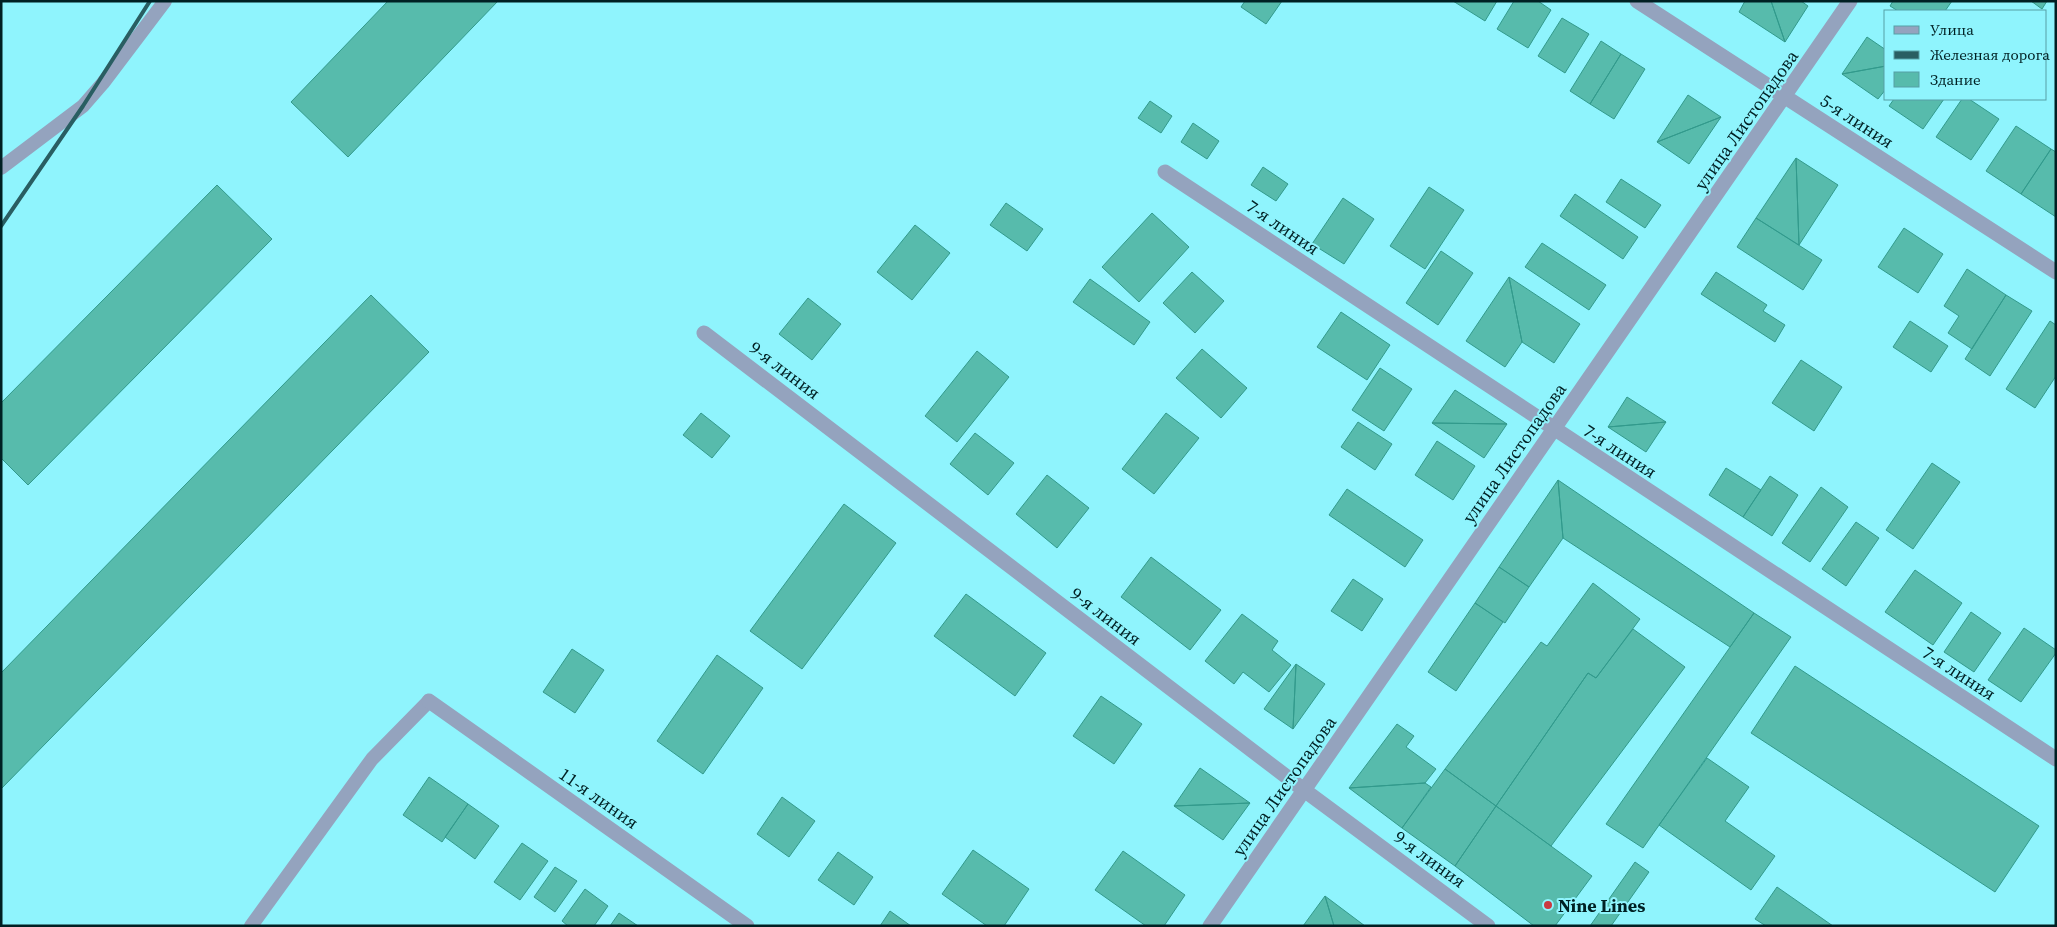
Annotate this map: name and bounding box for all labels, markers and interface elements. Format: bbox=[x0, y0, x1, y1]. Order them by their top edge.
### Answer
legend bbox=[1884, 10, 2047, 100]
text: Улица bbox=[1930, 19, 1974, 40]
street label: улица Листопадова bbox=[1688, 44, 1804, 195]
text: Железная дорога bbox=[1930, 44, 2050, 65]
text: Здание bbox=[1930, 69, 1981, 90]
street label: 5-я линия bbox=[1815, 88, 1899, 154]
street label: 7-я линия bbox=[1242, 193, 1324, 261]
street label: 9-я линия bbox=[744, 335, 826, 405]
street label: улица Листопадова bbox=[1456, 377, 1572, 528]
street label: 7-я линия bbox=[1578, 418, 1662, 484]
street label: 9-я линия bbox=[1065, 581, 1147, 651]
street label: 7-я линия bbox=[1917, 640, 2001, 706]
street label: улица Листопадова bbox=[1226, 710, 1342, 861]
street label: 11-я линия bbox=[554, 761, 644, 835]
street label: 9-я линия bbox=[1389, 825, 1471, 893]
place label: Nine Lines bbox=[1558, 893, 1645, 918]
marker: Nine Lines bbox=[1542, 899, 1554, 911]

